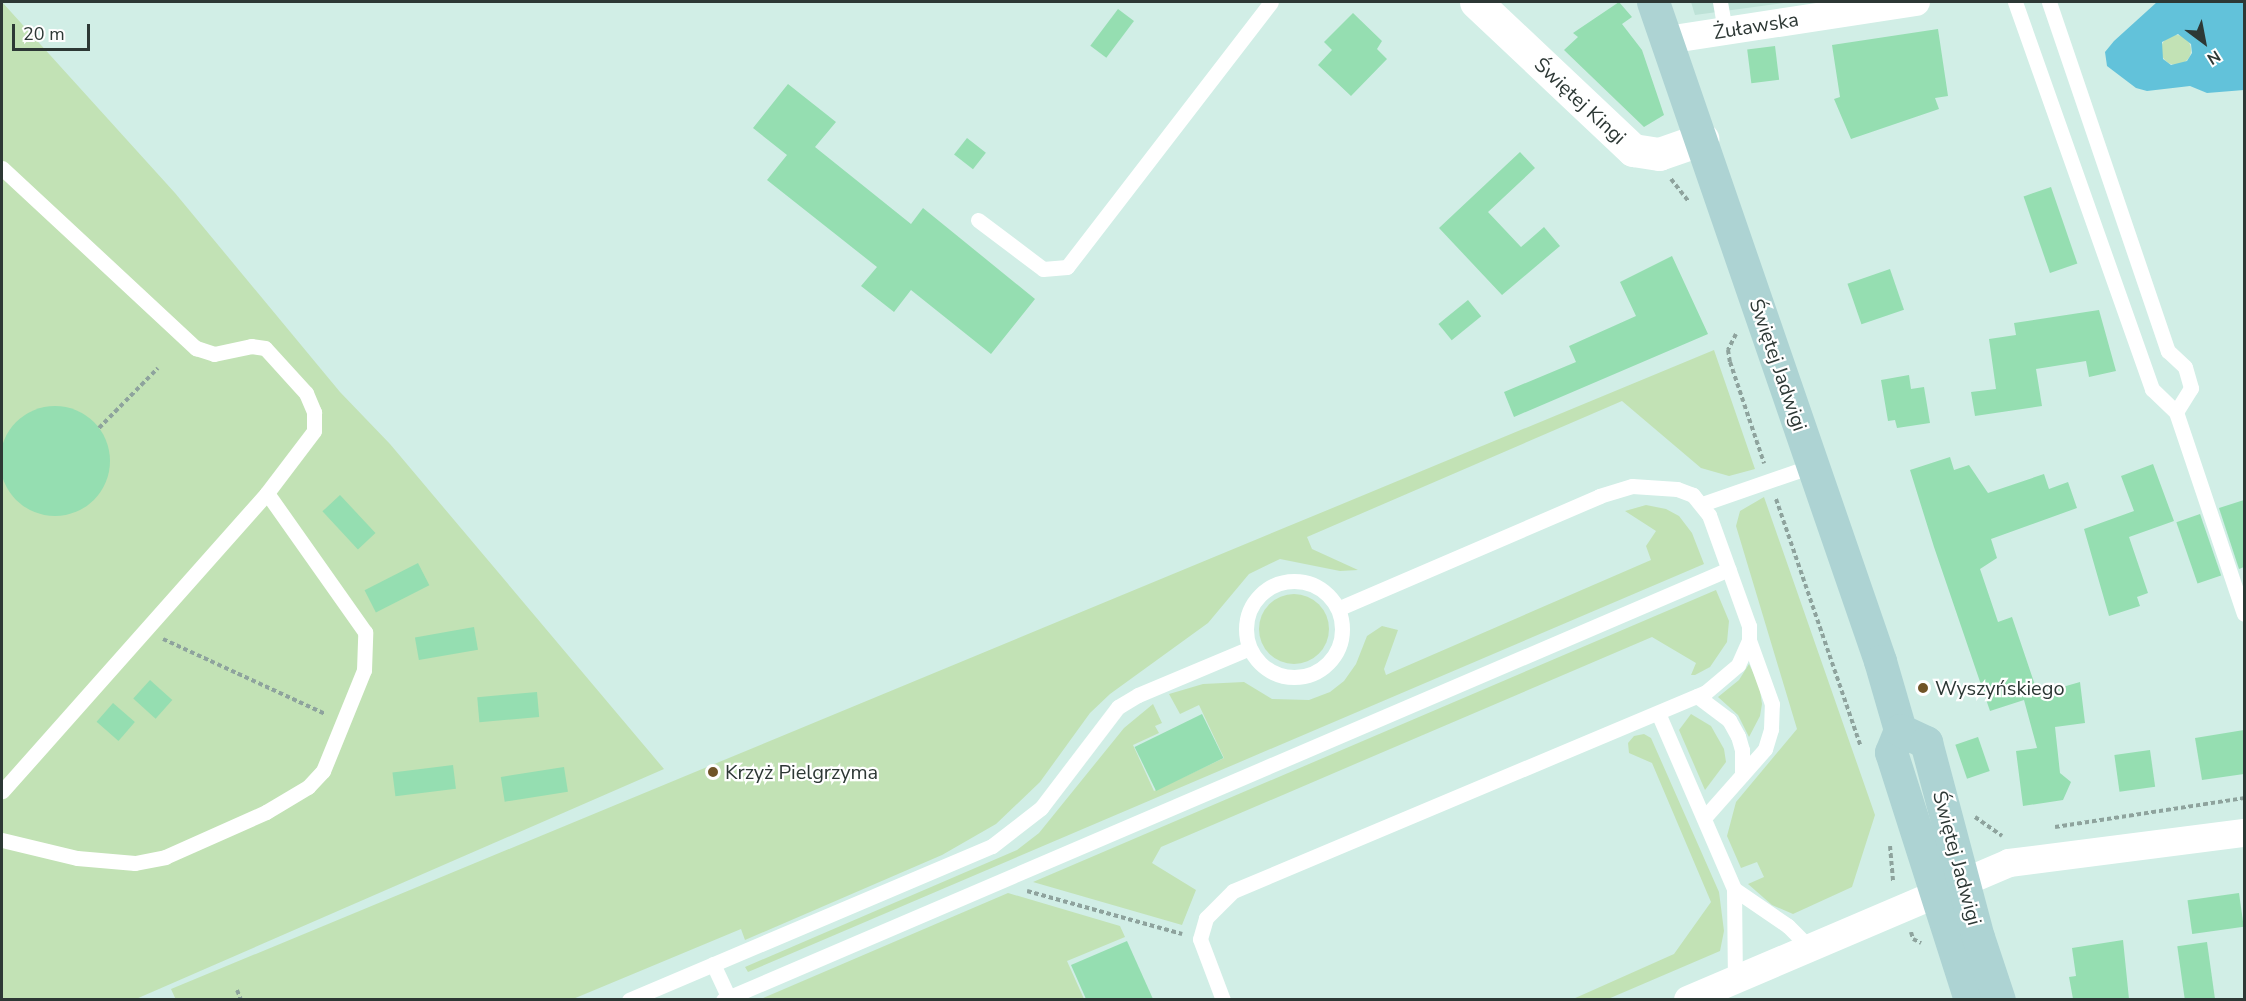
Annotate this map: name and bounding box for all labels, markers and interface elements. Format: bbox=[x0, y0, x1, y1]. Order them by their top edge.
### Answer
street label: Żuławska bbox=[1712, 7, 1800, 45]
scale bar bbox=[15, 12, 93, 50]
north arrow bbox=[2174, 12, 2234, 72]
text: 20 m bbox=[23, 22, 65, 46]
text: N bbox=[2203, 45, 2224, 70]
street label: Świętej Kingi bbox=[1529, 52, 1631, 150]
street label: Świętej Jadwigi bbox=[1744, 296, 1812, 434]
place label: Wyszyńskiego bbox=[1935, 676, 2065, 700]
marker: Wyszyńskiego bbox=[1916, 681, 1930, 695]
place label: Krzyż Pielgrzyma bbox=[725, 760, 878, 784]
marker: Krzyż Pielgrzyma bbox=[706, 765, 720, 779]
street label: Świętej Jadwigi bbox=[1928, 788, 1986, 928]

